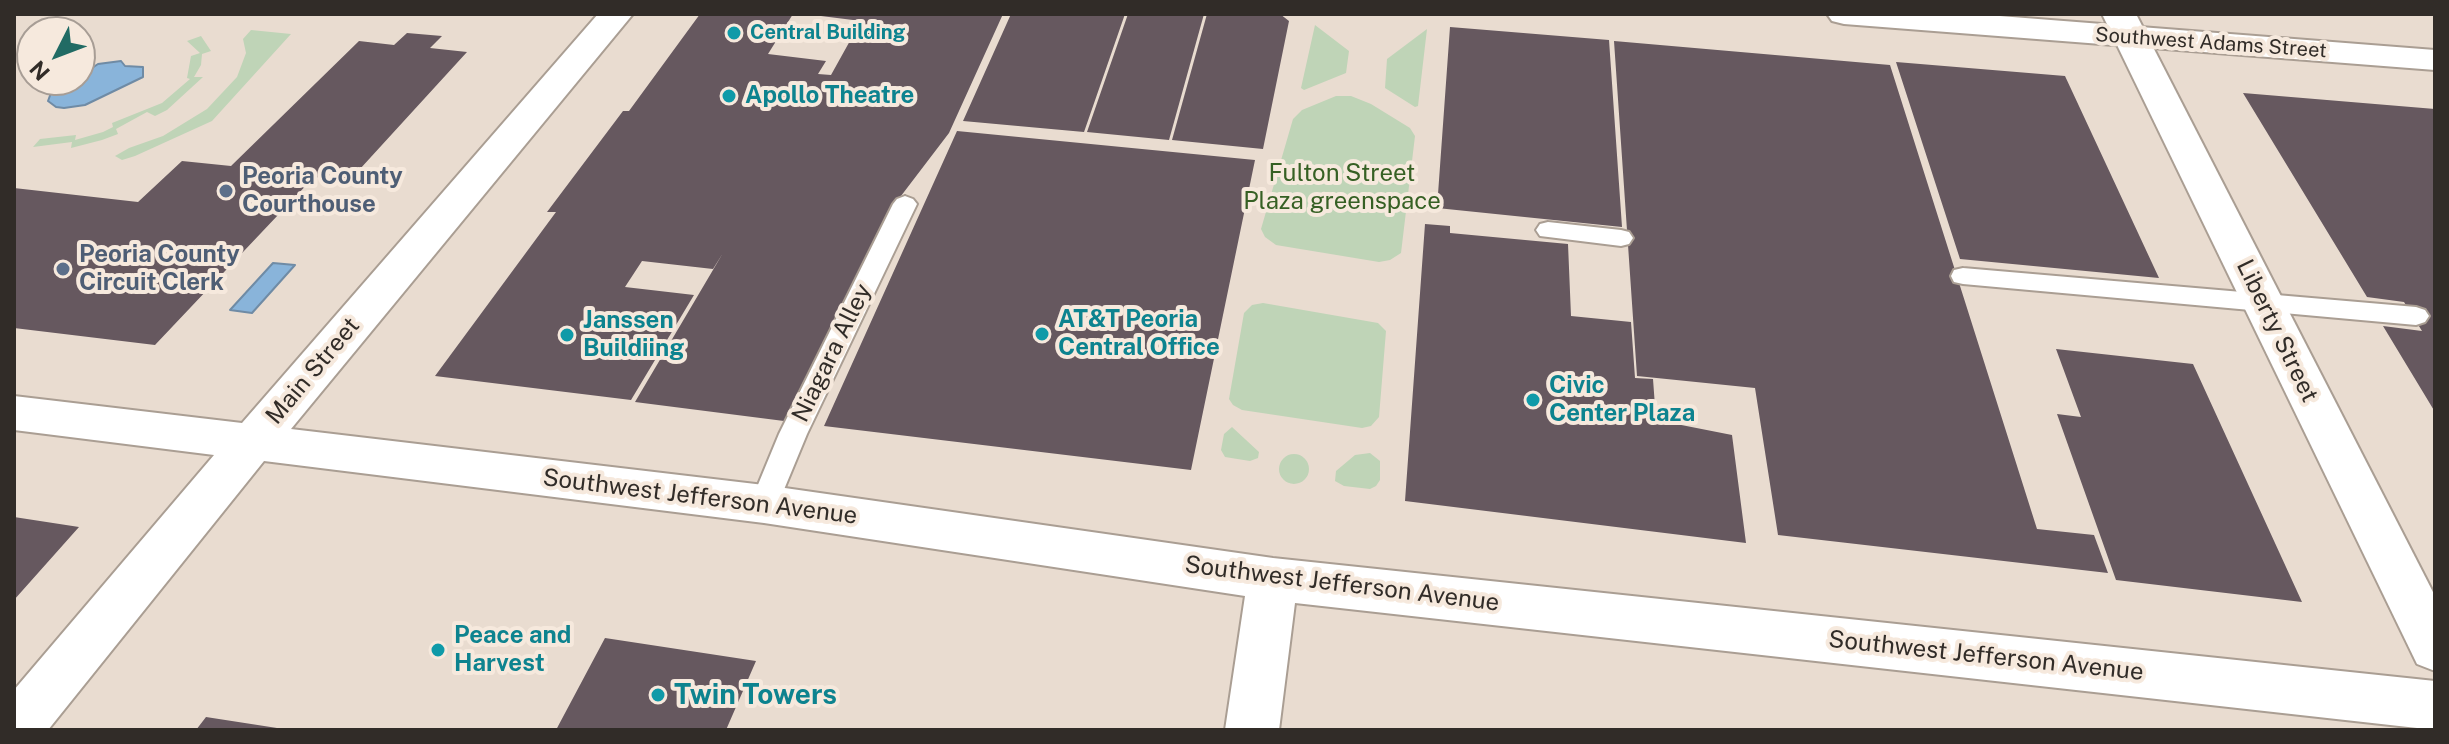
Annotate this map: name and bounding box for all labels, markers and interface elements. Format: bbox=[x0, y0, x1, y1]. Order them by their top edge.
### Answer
north arrow bbox=[16, 16, 96, 96]
place label: Central Building bbox=[750, 21, 905, 45]
street label: Southwest Adams Street bbox=[2094, 23, 2328, 63]
marker: Central Building bbox=[725, 24, 743, 42]
text: N bbox=[24, 56, 55, 86]
place label: Apollo Theatre bbox=[745, 82, 914, 110]
marker: Apollo Theatre bbox=[720, 87, 738, 105]
park label: Fulton Street Plaza greenspace bbox=[1243, 160, 1441, 216]
place label: Peoria County Courthouse bbox=[242, 163, 403, 219]
marker: Peoria County Courthouse bbox=[217, 182, 235, 200]
place label: Peoria County Circuit Clerk bbox=[79, 241, 240, 297]
street label: Liberty Street bbox=[2230, 255, 2324, 407]
marker: Peoria County Circuit Clerk bbox=[54, 260, 72, 278]
street label: Niagara Alley bbox=[786, 279, 878, 427]
place label: AT&T Peoria Central Office bbox=[1058, 306, 1220, 362]
place label: Janssen Buildiing bbox=[583, 307, 684, 363]
street label: Main Street bbox=[260, 312, 366, 430]
marker: AT&T Peoria Central Office bbox=[1033, 325, 1051, 343]
marker: Janssen Buildiing bbox=[558, 326, 576, 344]
place label: Civic Center Plaza bbox=[1549, 372, 1695, 428]
marker: Civic Center Plaza bbox=[1524, 391, 1542, 409]
street label: Southwest Jefferson Avenue bbox=[541, 463, 859, 531]
street label: Southwest Jefferson Avenue bbox=[1183, 550, 1501, 618]
place label: Peace and Harvest bbox=[454, 622, 571, 678]
street label: Southwest Jefferson Avenue bbox=[1827, 625, 2145, 687]
marker: Peace and Harvest bbox=[429, 641, 447, 659]
place label: Twin Towers bbox=[674, 678, 837, 712]
marker: Twin Towers bbox=[649, 686, 667, 704]

